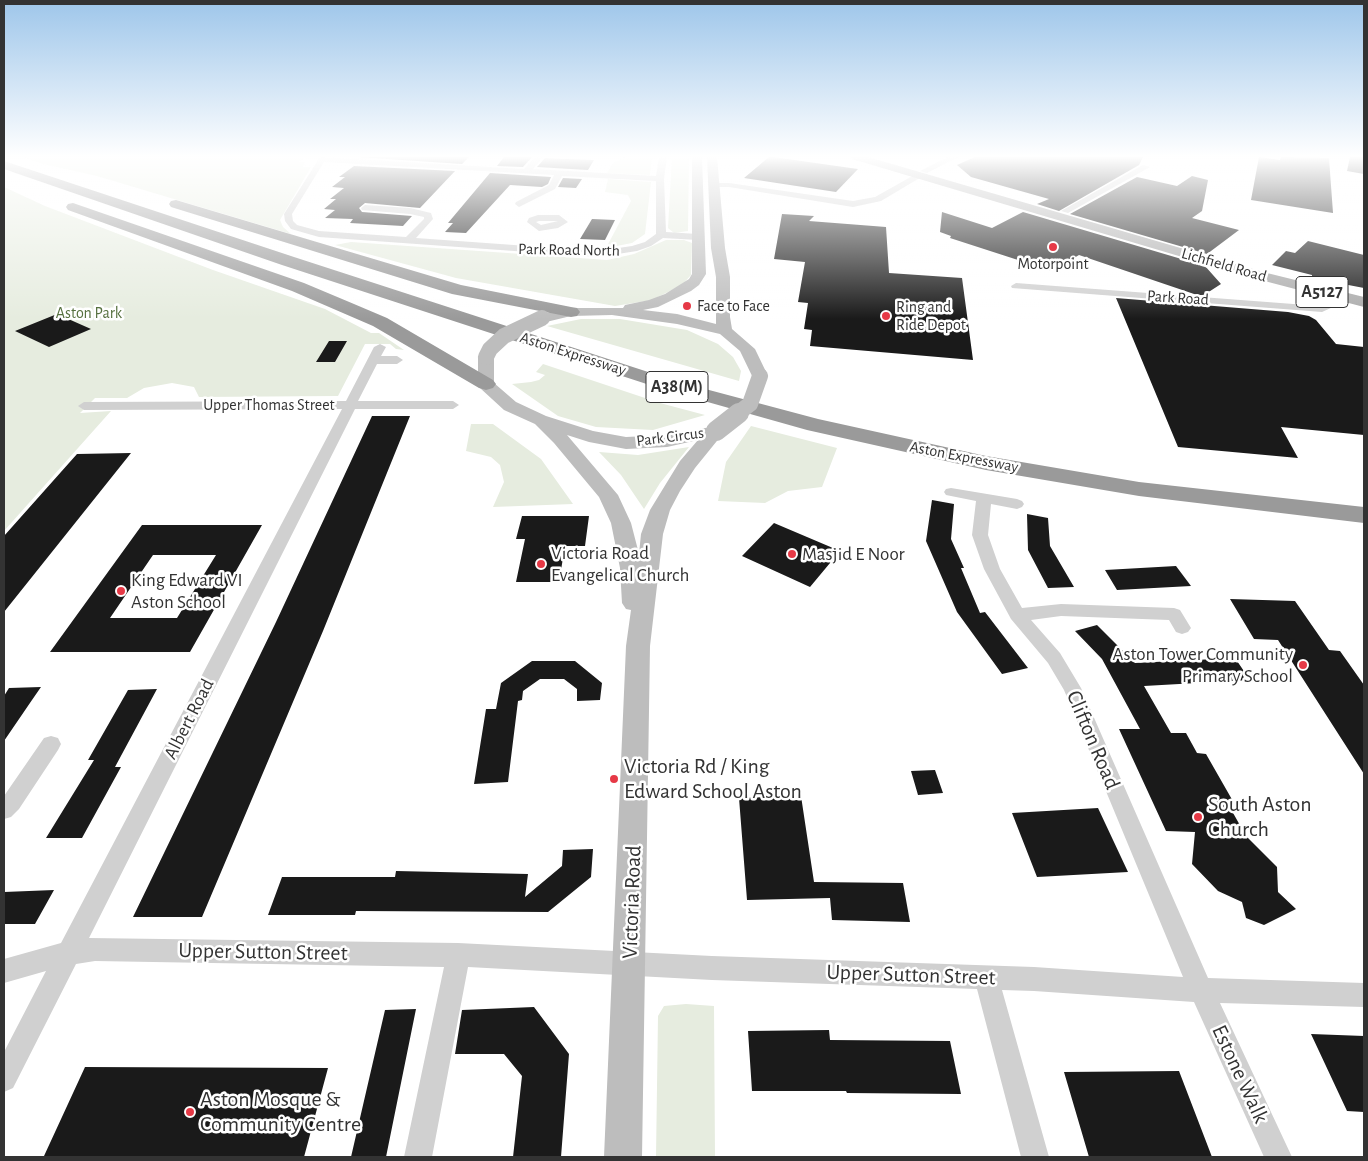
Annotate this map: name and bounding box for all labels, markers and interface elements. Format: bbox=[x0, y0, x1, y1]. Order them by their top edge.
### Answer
street label: Park Road North bbox=[518, 240, 620, 260]
marker: Motorpoint bbox=[1047, 241, 1059, 253]
street label: Lichfield Road bbox=[1179, 244, 1269, 286]
place label: Motorpoint bbox=[1017, 254, 1089, 274]
road number: A5127 bbox=[1296, 276, 1348, 308]
street label: Park Road bbox=[1146, 286, 1210, 310]
place label: Face to Face bbox=[697, 296, 770, 316]
place label: Ring and Ride Depot bbox=[896, 297, 966, 335]
marker: Face to Face bbox=[681, 300, 693, 312]
park label: Aston Park bbox=[56, 303, 122, 323]
marker: Ring and Ride Depot bbox=[880, 310, 892, 322]
street label: Aston Expressway bbox=[518, 328, 628, 380]
road number: A38(M) bbox=[646, 372, 708, 402]
street label: Upper Thomas Street bbox=[203, 395, 335, 415]
street label: Park Circus bbox=[635, 423, 705, 451]
street label: Aston Expressway bbox=[908, 437, 1020, 477]
place label: Victoria Road Evangelical Church bbox=[551, 542, 689, 586]
place label: Masjid E Noor bbox=[802, 543, 905, 565]
marker: Masjid E Noor bbox=[786, 548, 798, 560]
marker: Victoria Road Evangelical Church bbox=[535, 558, 547, 570]
place label: King Edward VI Aston School bbox=[131, 569, 243, 613]
marker: King Edward VI Aston School bbox=[115, 585, 127, 597]
place label: Aston Tower Community Primary School bbox=[1113, 643, 1293, 687]
marker: Aston Tower Community Primary School bbox=[1297, 659, 1309, 671]
street label: Albert Road bbox=[159, 675, 219, 763]
street label: Clifton Road bbox=[1060, 686, 1126, 794]
place label: Victoria Rd / King Edward School Aston bbox=[624, 753, 802, 804]
marker: Victoria Rd / King Edward School Aston bbox=[608, 773, 620, 785]
place label: South Aston Church bbox=[1208, 791, 1312, 842]
marker: South Aston Church bbox=[1192, 811, 1204, 823]
street label: Victoria Road bbox=[617, 845, 647, 959]
street label: Upper Sutton Street bbox=[178, 937, 348, 967]
street label: Upper Sutton Street bbox=[826, 959, 996, 991]
street label: Estone Walk bbox=[1206, 1021, 1274, 1127]
place label: Aston Mosque & Community Centre bbox=[200, 1086, 361, 1138]
marker: Aston Mosque & Community Centre bbox=[184, 1106, 196, 1118]

